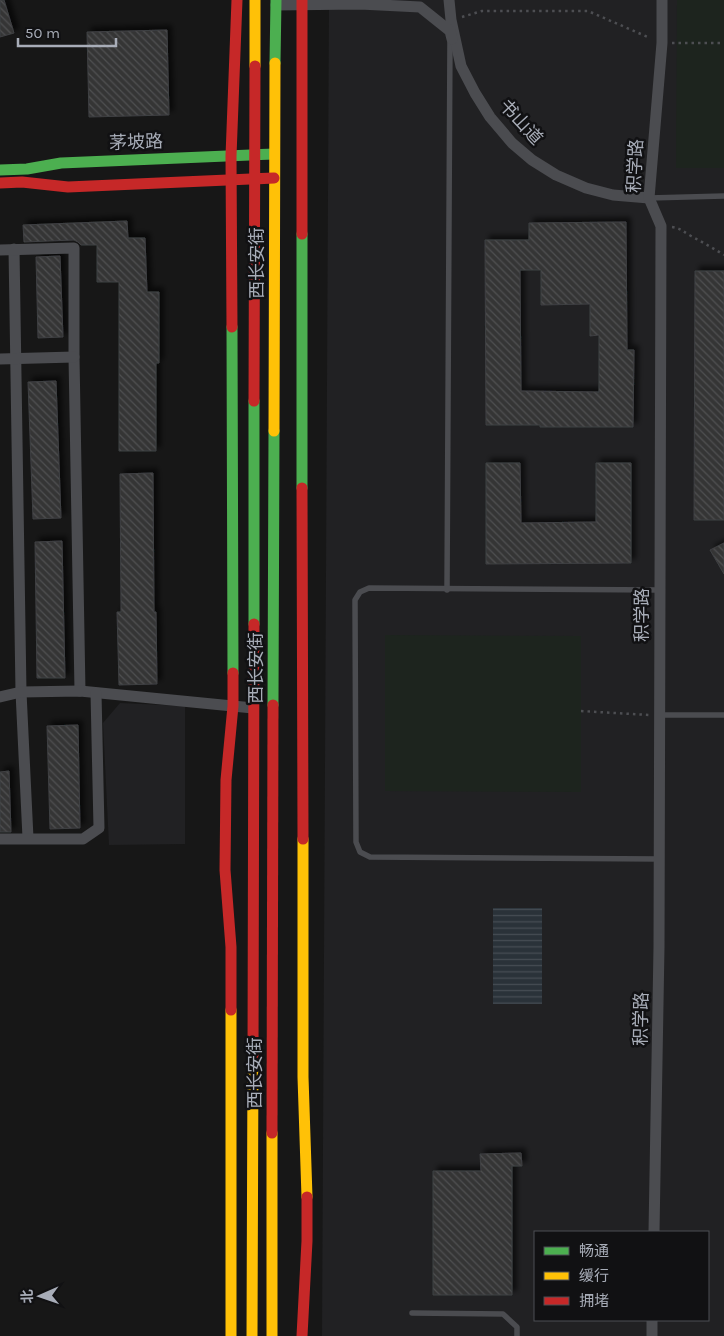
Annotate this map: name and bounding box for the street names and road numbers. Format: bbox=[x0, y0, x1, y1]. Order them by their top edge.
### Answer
street label: 书山道 bbox=[495, 95, 547, 149]
street label: 茅坡路 bbox=[109, 130, 163, 154]
street label: 积学路 bbox=[623, 138, 647, 194]
street label: 西长安街 bbox=[246, 227, 268, 299]
street label: 积学路 bbox=[631, 588, 653, 642]
street label: 西长安街 bbox=[245, 632, 267, 704]
street label: 积学路 bbox=[630, 992, 652, 1046]
street label: 西长安街 bbox=[244, 1037, 266, 1109]

